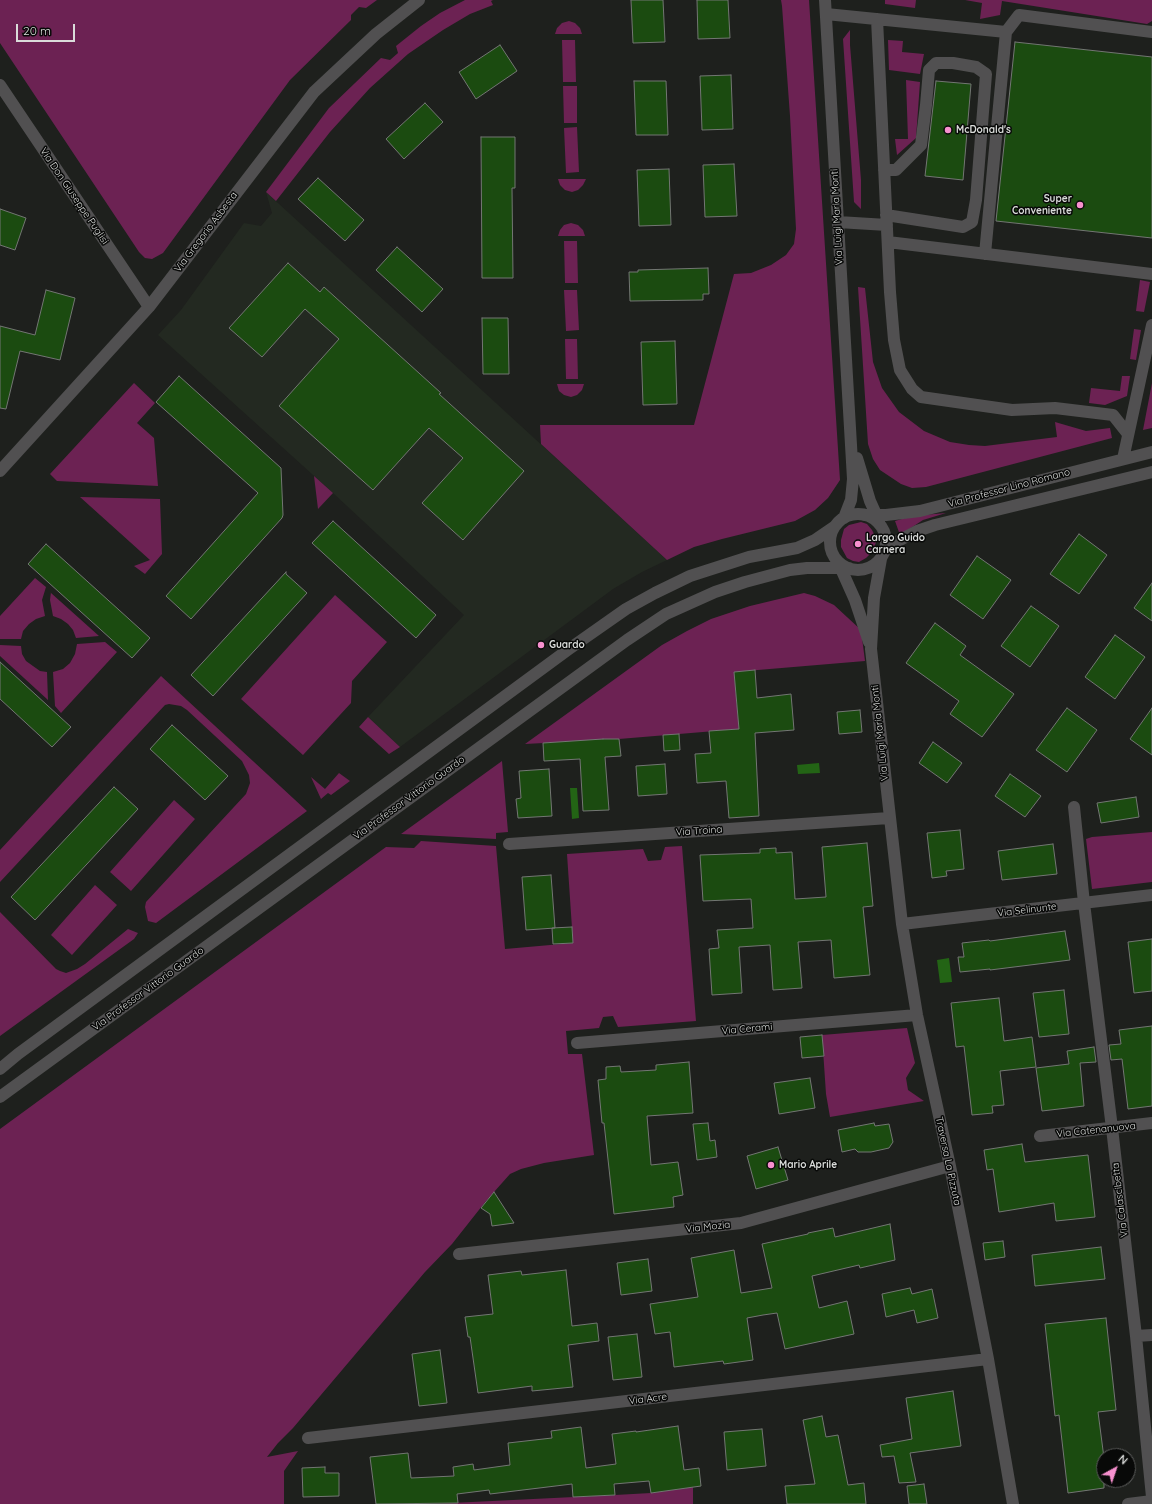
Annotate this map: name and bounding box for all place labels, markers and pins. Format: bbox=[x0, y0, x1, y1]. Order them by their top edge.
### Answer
place label: McDonald's bbox=[956, 124, 1011, 136]
marker: McDonald's bbox=[943, 125, 953, 135]
place label: Super Conveniente bbox=[1012, 193, 1072, 216]
marker: Super Conveniente bbox=[1075, 200, 1085, 210]
place label: Largo Guido Carnera bbox=[866, 532, 925, 556]
marker: Largo Guido Carnera bbox=[853, 539, 863, 549]
place label: Guardo bbox=[549, 639, 585, 651]
marker: Guardo bbox=[536, 640, 546, 650]
place label: Mario Aprile bbox=[779, 1159, 837, 1171]
marker: Mario Aprile bbox=[766, 1160, 776, 1170]

